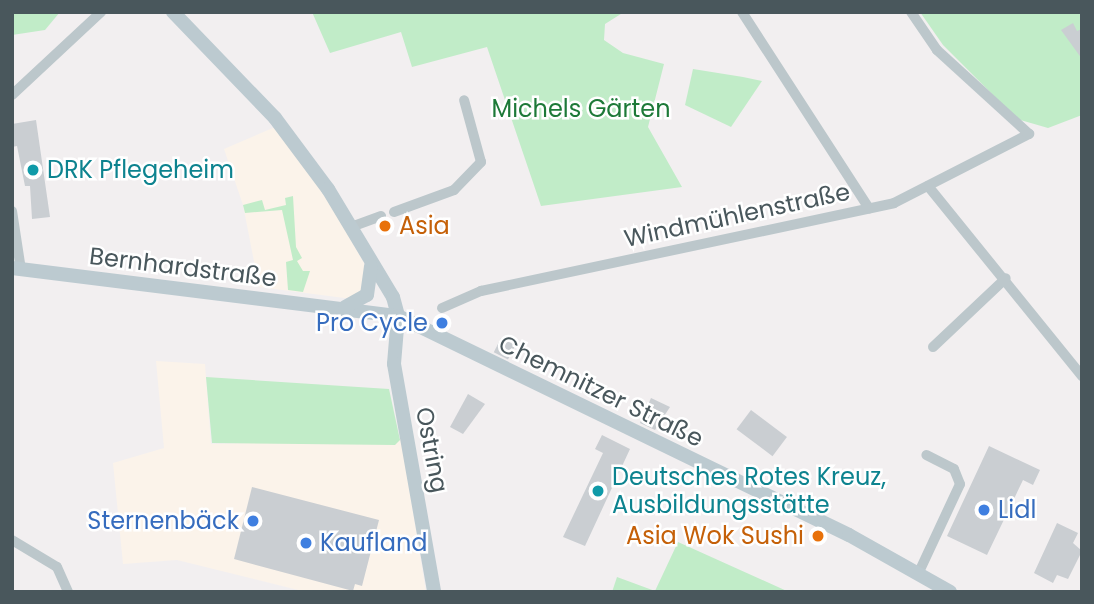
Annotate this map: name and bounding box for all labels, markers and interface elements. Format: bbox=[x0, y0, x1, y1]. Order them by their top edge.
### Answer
park label: Michels Gärten bbox=[491, 95, 671, 123]
place label: DRK Pflegeheim bbox=[47, 156, 234, 184]
marker: DRK Pflegeheim bbox=[25, 162, 41, 178]
street label: Windmühlenstraße bbox=[621, 177, 853, 253]
place label: Asia bbox=[399, 212, 450, 240]
marker: Asia bbox=[377, 218, 393, 234]
street label: Bernhardstraße bbox=[88, 241, 278, 293]
place label: Pro Cycle bbox=[316, 309, 428, 337]
marker: Pro Cycle bbox=[434, 315, 450, 331]
street label: Chemnitzer Straße bbox=[494, 329, 708, 453]
street label: Ostring bbox=[410, 405, 454, 495]
place label: Deutsches Rotes Kreuz, Ausbildungsstätte bbox=[612, 463, 886, 519]
marker: Deutsches Rotes Kreuz, Ausbildungsstätte bbox=[590, 483, 606, 499]
place label: Lidl bbox=[998, 496, 1036, 524]
marker: Lidl bbox=[976, 502, 992, 518]
place label: Sternenbäck bbox=[87, 507, 239, 535]
marker: Sternenbäck bbox=[245, 513, 261, 529]
place label: Asia Wok Sushi bbox=[626, 522, 804, 550]
marker: Asia Wok Sushi bbox=[810, 528, 826, 544]
place label: Kaufland bbox=[320, 529, 428, 557]
marker: Kaufland bbox=[298, 535, 314, 551]

